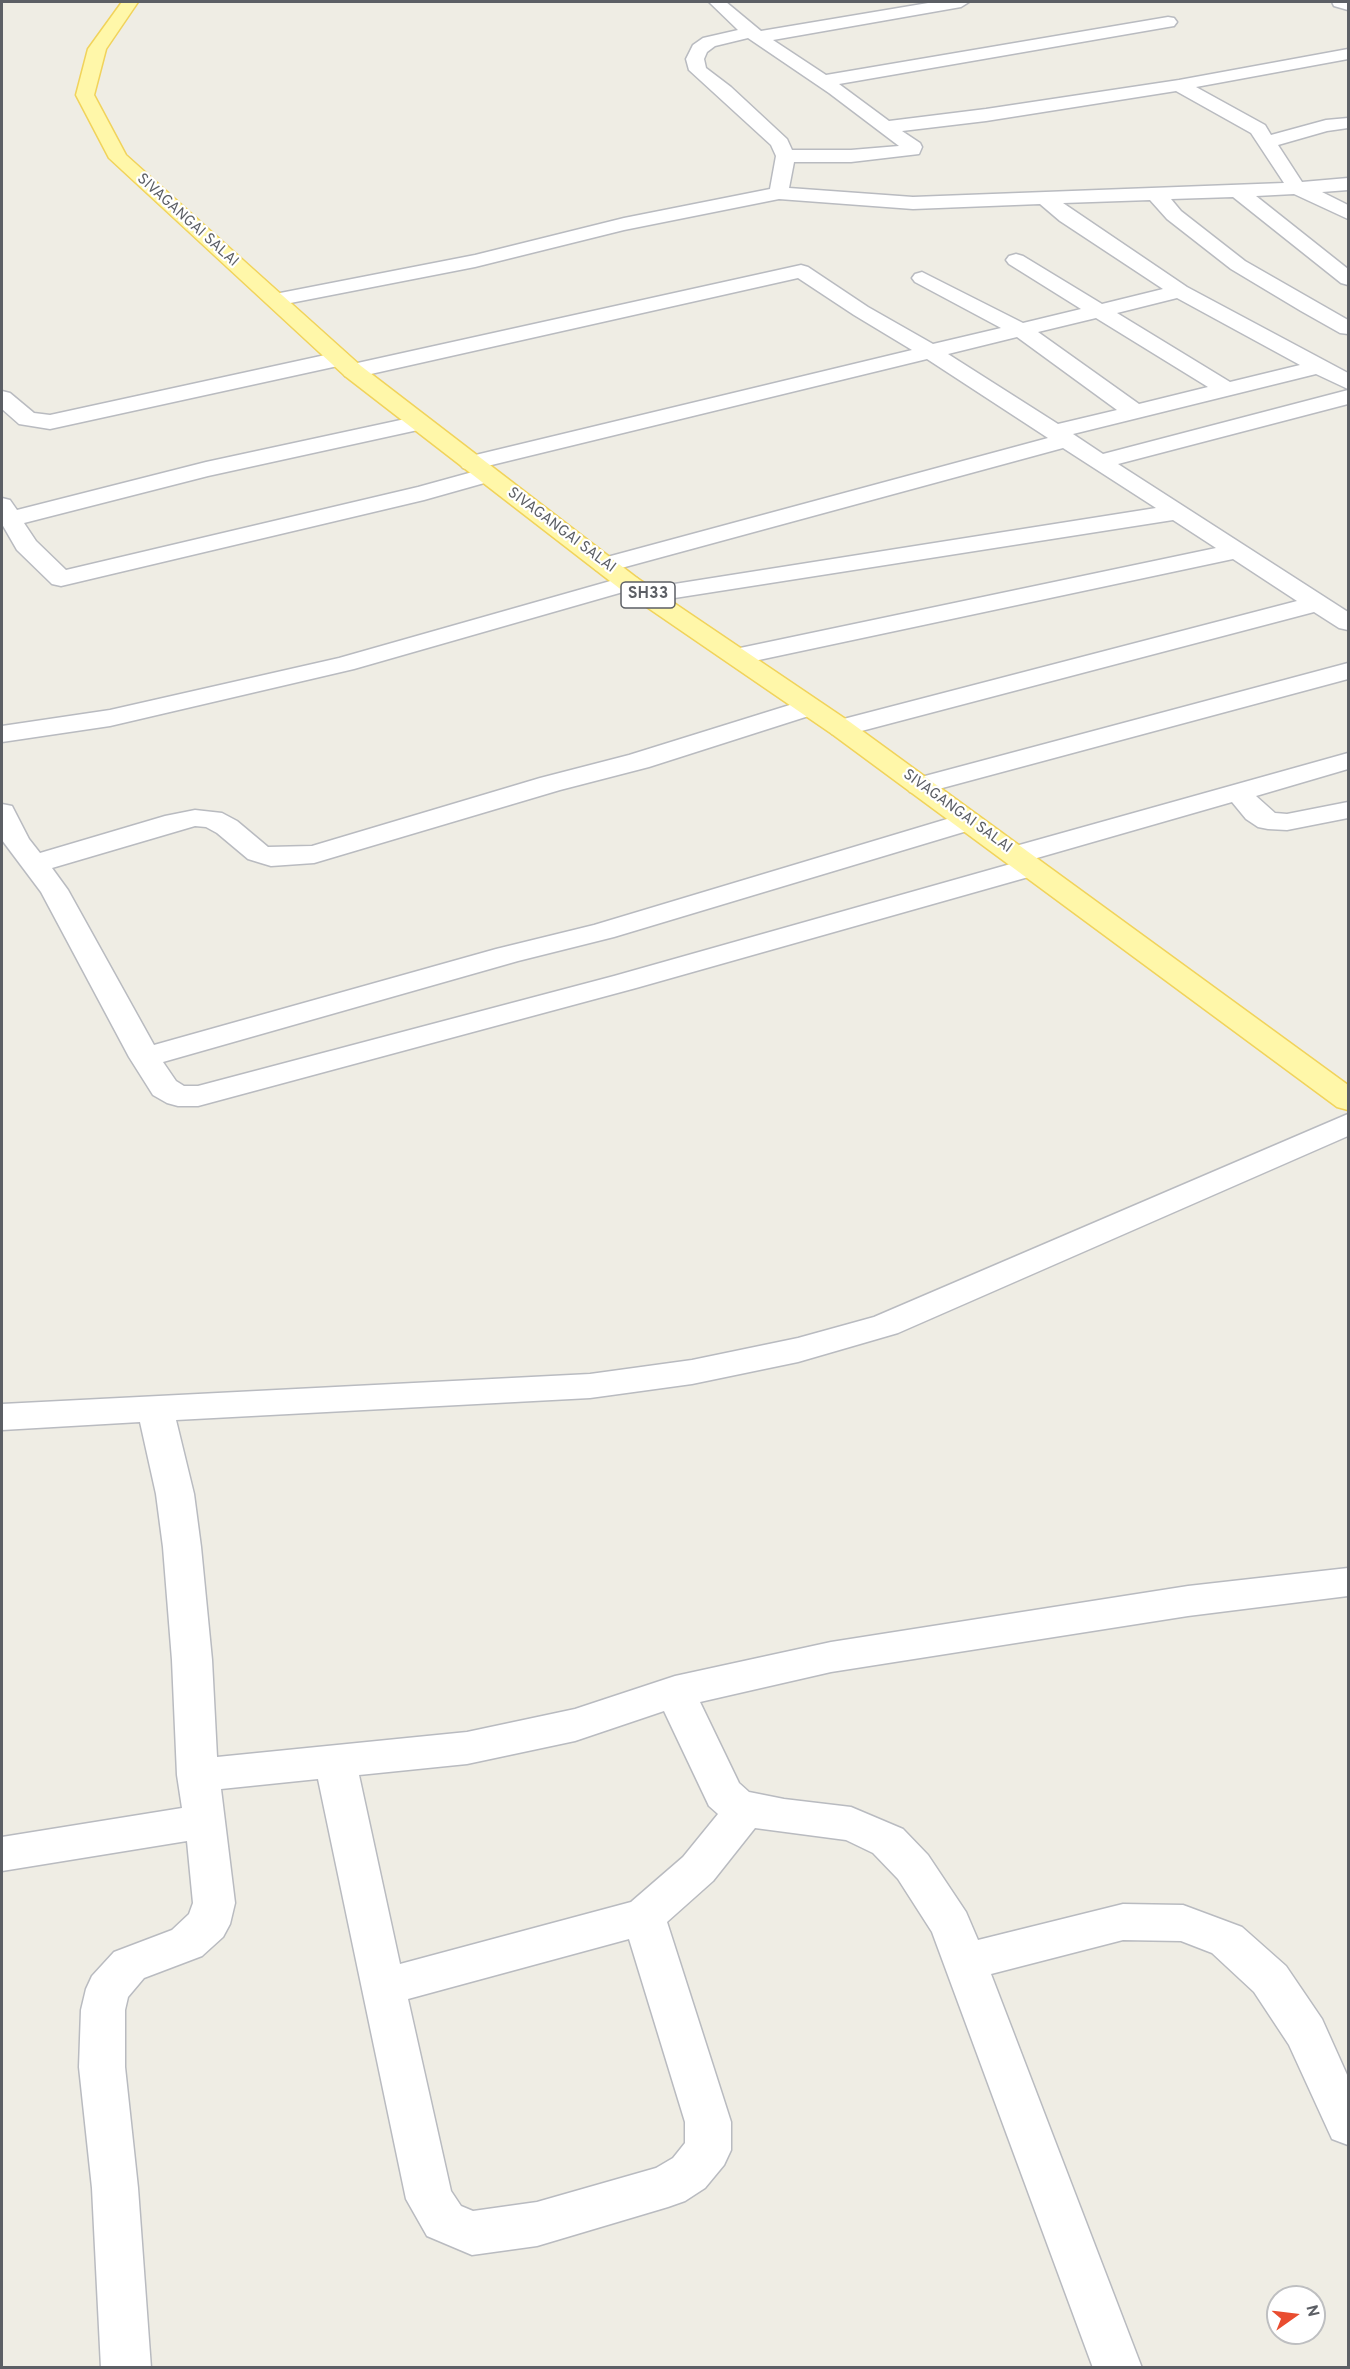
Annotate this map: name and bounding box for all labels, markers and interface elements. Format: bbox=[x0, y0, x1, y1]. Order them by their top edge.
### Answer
street label: SIVAGANGAI SALAI bbox=[132, 171, 242, 271]
street label: SIVAGANGAI SALAI bbox=[503, 485, 619, 577]
road number: SH33 bbox=[621, 582, 675, 608]
street label: SIVAGANGAI SALAI bbox=[899, 766, 1015, 858]
north arrow bbox=[1266, 2285, 1326, 2345]
text: N bbox=[1300, 2303, 1323, 2319]

